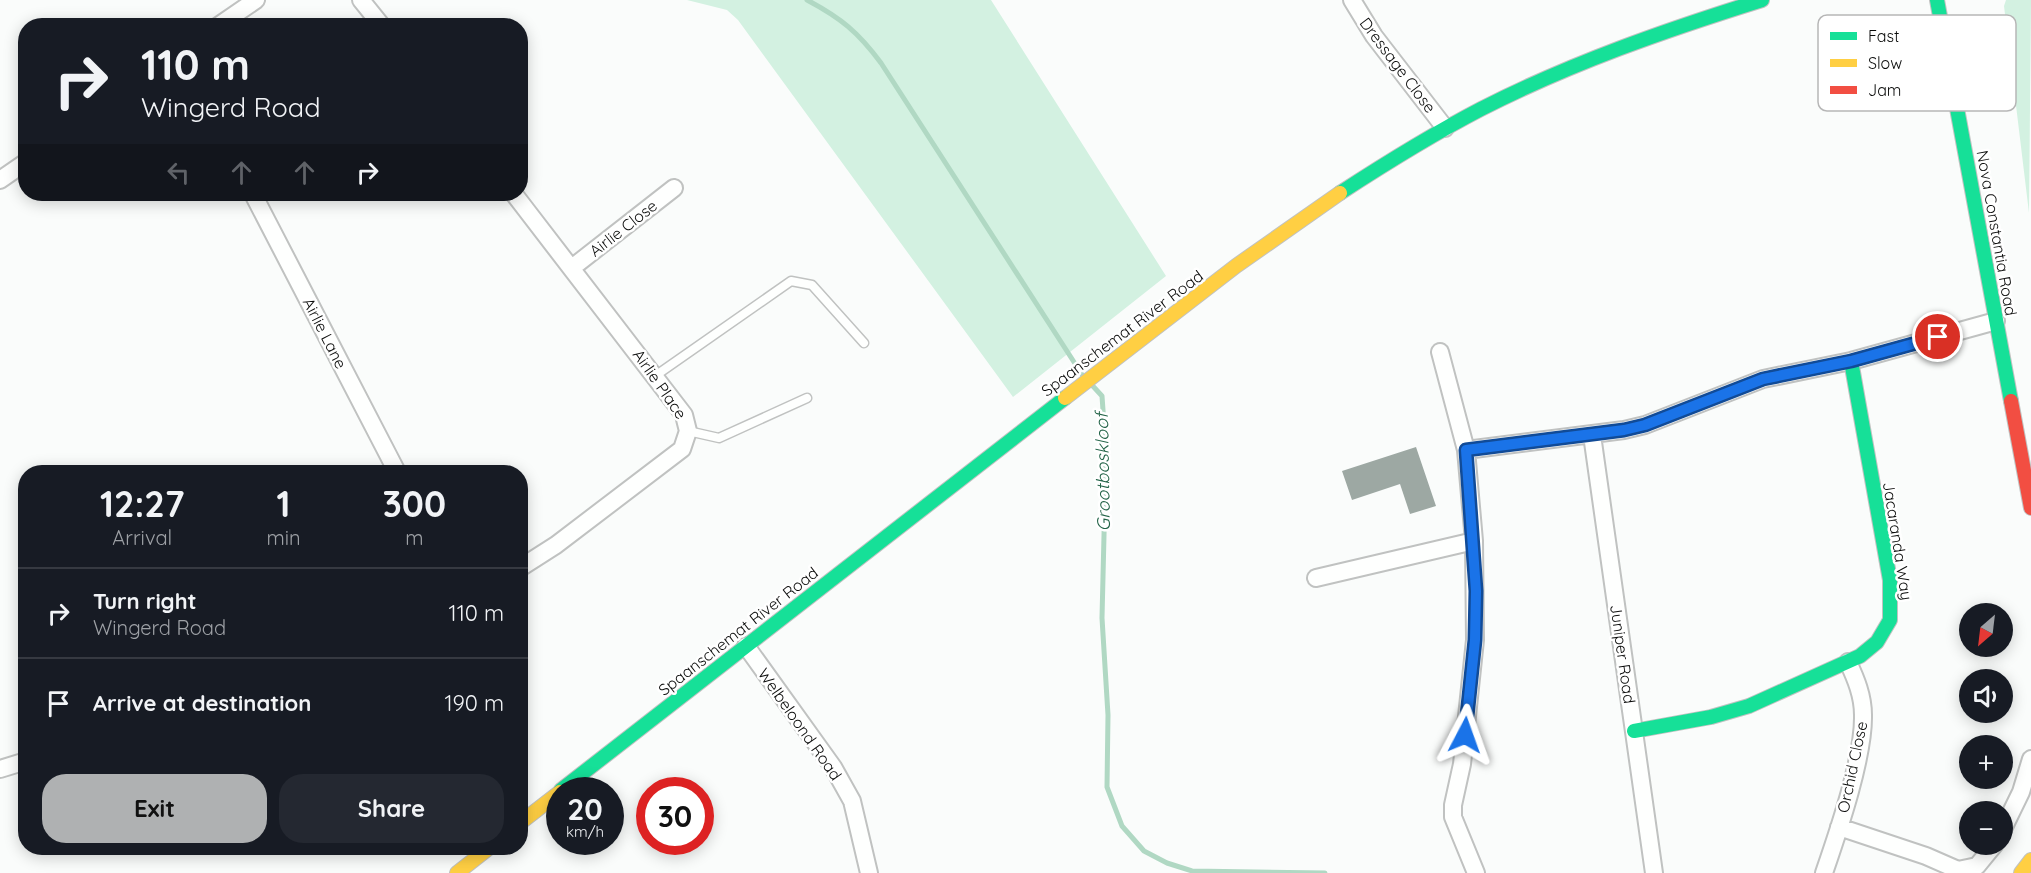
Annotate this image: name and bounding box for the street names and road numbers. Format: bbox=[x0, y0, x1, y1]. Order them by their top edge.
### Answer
street label: Dressage Close bbox=[1356, 13, 1440, 117]
street label: Nova Constantia Road bbox=[1973, 149, 2021, 317]
street label: Airlie Close bbox=[585, 195, 661, 261]
street label: Spaanschemat River Road bbox=[1037, 266, 1207, 400]
street label: Airlie Lane bbox=[299, 294, 351, 372]
street label: Airlie Place bbox=[629, 345, 691, 423]
street label: Jacaranda Way bbox=[1879, 480, 1917, 602]
street label: Spaanschemat River Road bbox=[654, 562, 822, 700]
street label: Juniper Road bbox=[1606, 603, 1640, 705]
street label: Welbeloond Road bbox=[754, 664, 846, 784]
street label: Orchid Close bbox=[1833, 719, 1871, 815]

